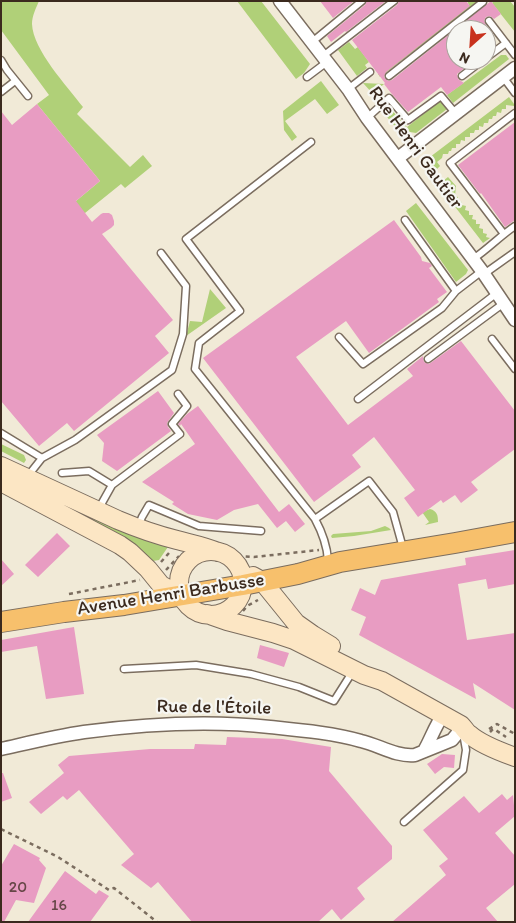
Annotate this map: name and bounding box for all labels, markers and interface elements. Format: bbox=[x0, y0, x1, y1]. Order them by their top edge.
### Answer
north arrow bbox=[446, 20, 496, 70]
text: N bbox=[457, 48, 473, 68]
street label: Rue Henri Gautier bbox=[363, 82, 467, 214]
street label: Avenue Henri Barbusse bbox=[76, 569, 266, 621]
street label: Rue de l'Étoile bbox=[156, 696, 272, 720]
house number: 20 bbox=[9, 878, 27, 898]
house number: 16 bbox=[51, 896, 67, 916]

